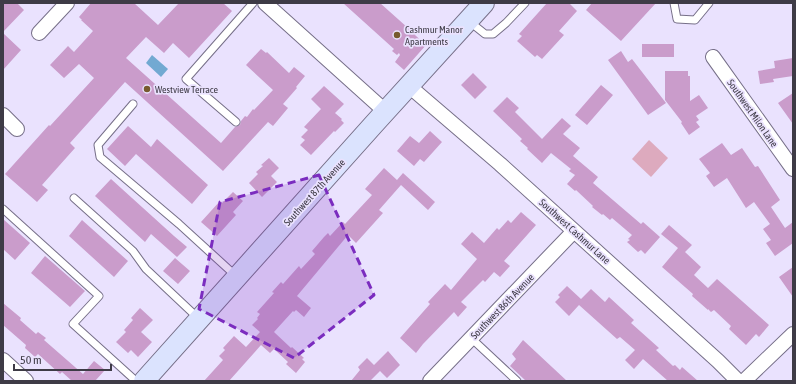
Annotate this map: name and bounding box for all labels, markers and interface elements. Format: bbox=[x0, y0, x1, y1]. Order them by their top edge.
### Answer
place label: Cashmur Manor Apartments bbox=[405, 24, 464, 47]
marker: Cashmur Manor Apartments bbox=[392, 30, 402, 40]
street label: Southwest Milon Lane bbox=[725, 77, 780, 150]
marker: Westview Terrace bbox=[142, 84, 152, 94]
place label: Westview Terrace bbox=[155, 84, 218, 95]
street label: Southwest 87th Avenue bbox=[282, 156, 347, 228]
street label: Southwest Cashmur Lane bbox=[537, 197, 613, 266]
street label: Southwest 86th Avenue bbox=[469, 271, 536, 341]
scale bar bbox=[14, 346, 111, 372]
text: 50 m bbox=[20, 353, 42, 367]

